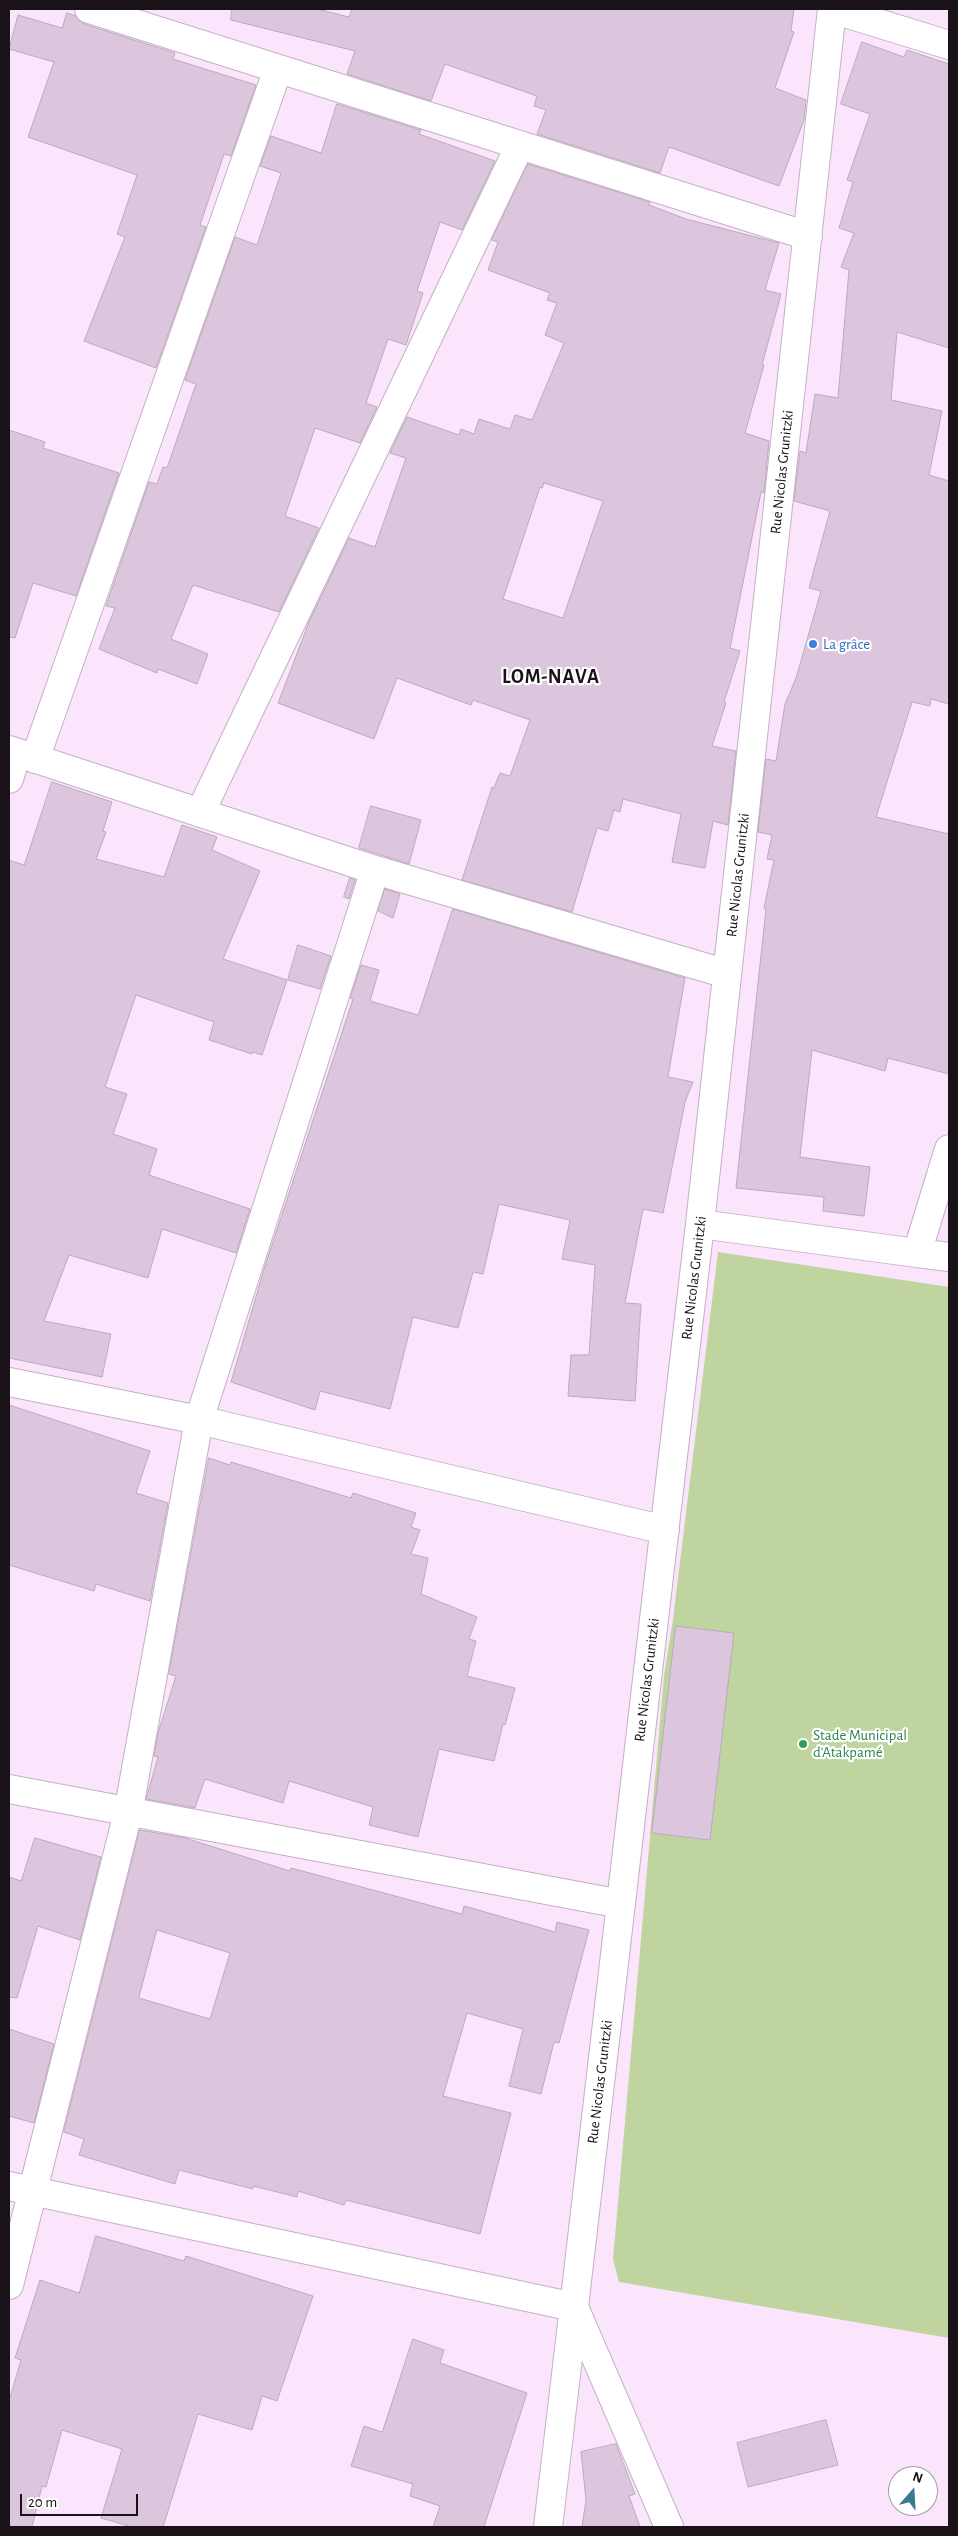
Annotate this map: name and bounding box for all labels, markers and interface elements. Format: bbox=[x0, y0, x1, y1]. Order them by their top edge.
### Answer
street label: Rue Nicolas Grunitzki bbox=[767, 409, 797, 535]
place label: La grâce bbox=[823, 635, 870, 653]
marker: La grâce bbox=[807, 638, 819, 650]
district label: LOM-NAVA bbox=[501, 665, 601, 689]
street label: Rue Nicolas Grunitzki bbox=[723, 812, 753, 938]
street label: Rue Nicolas Grunitzki bbox=[677, 1215, 711, 1341]
street label: Rue Nicolas Grunitzki bbox=[630, 1617, 664, 1743]
place label: Stade Municipal d'Atakpamé bbox=[813, 1726, 907, 1761]
marker: Stade Municipal d'Atakpamé bbox=[797, 1738, 809, 1750]
street label: Rue Nicolas Grunitzki bbox=[583, 2019, 617, 2145]
north arrow bbox=[888, 2466, 938, 2516]
text: N bbox=[911, 2470, 924, 2486]
scale bar bbox=[22, 2484, 140, 2516]
text: 20 m bbox=[28, 2495, 57, 2510]

